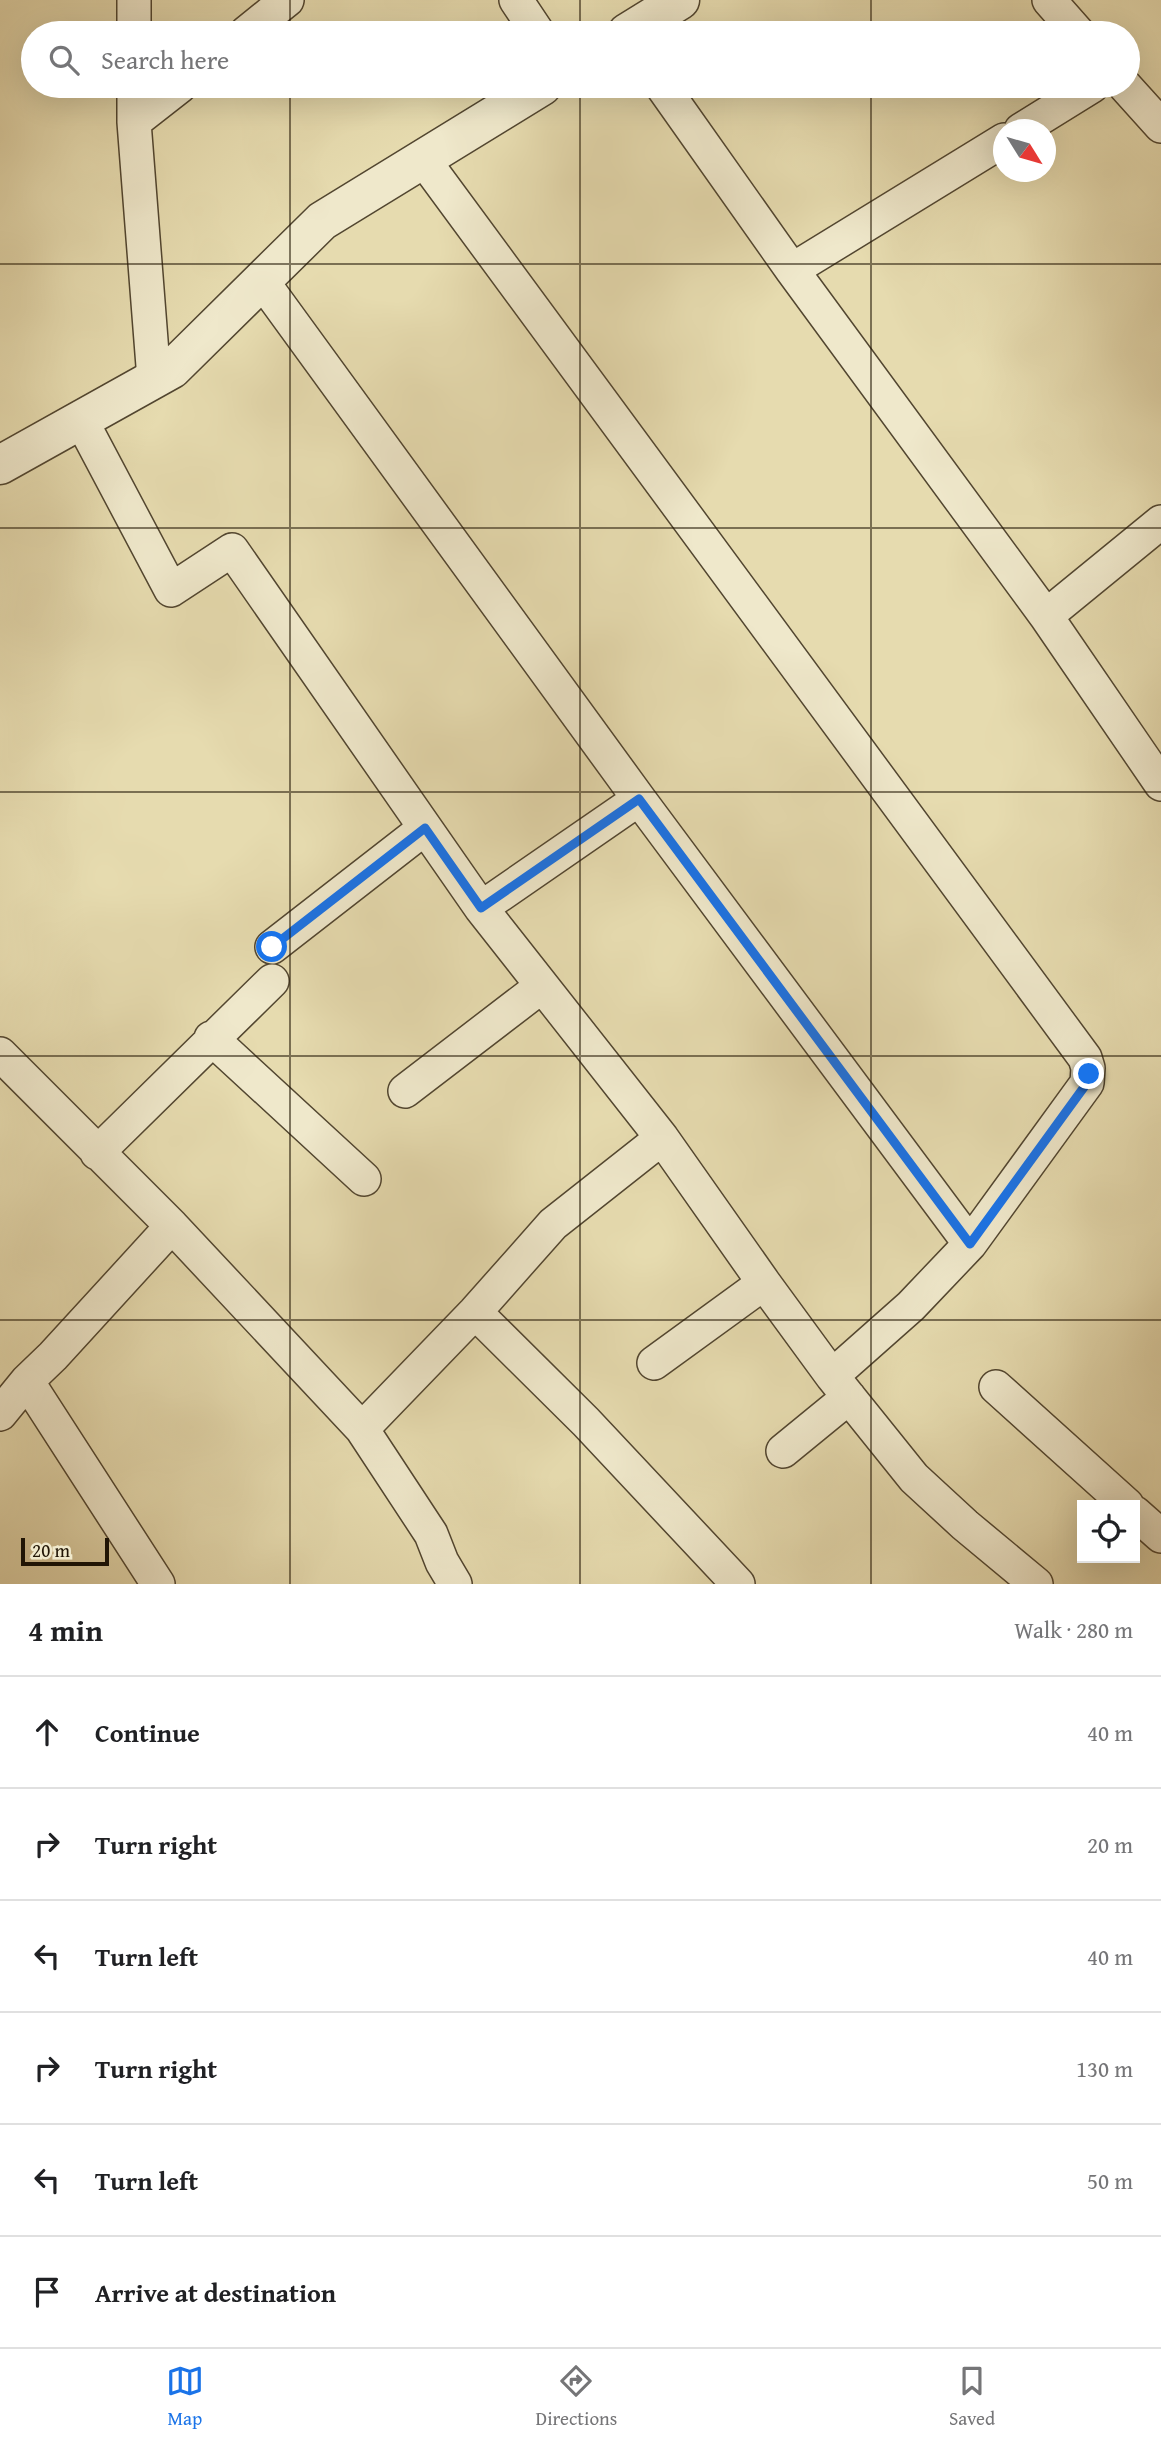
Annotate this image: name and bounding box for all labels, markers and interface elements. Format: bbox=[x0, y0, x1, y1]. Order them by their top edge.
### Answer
search box bbox=[21, 21, 1140, 98]
text: Search here bbox=[101, 40, 229, 79]
icon: search bbox=[45, 41, 83, 79]
north arrow bbox=[993, 119, 1056, 182]
route start bbox=[256, 931, 287, 962]
route end bbox=[1073, 1058, 1104, 1089]
map controls bbox=[1077, 1500, 1140, 1563]
button: locate bbox=[1077, 1500, 1140, 1563]
scale bar bbox=[21, 1535, 108, 1567]
text: 20 m bbox=[32, 1536, 70, 1564]
text: 4 min bbox=[28, 1608, 103, 1652]
text: Walk · 280 m bbox=[1014, 1613, 1133, 1646]
icon: ahead bbox=[28, 1713, 66, 1751]
text: Continue bbox=[95, 1713, 200, 1752]
text: 40 m bbox=[1087, 1716, 1133, 1749]
icon: right bbox=[28, 1825, 66, 1863]
text: Turn right bbox=[95, 1825, 217, 1864]
text: 20 m bbox=[1087, 1828, 1133, 1861]
icon: left bbox=[28, 1937, 66, 1975]
text: Turn left bbox=[95, 1937, 198, 1976]
text: 40 m bbox=[1087, 1940, 1133, 1973]
icon: right bbox=[28, 2049, 66, 2087]
text: Turn right bbox=[95, 2049, 217, 2088]
text: 130 m bbox=[1076, 2052, 1133, 2085]
icon: left bbox=[28, 2161, 66, 2199]
text: Turn left bbox=[95, 2161, 198, 2200]
text: 50 m bbox=[1087, 2164, 1133, 2197]
icon: arrive bbox=[28, 2273, 66, 2311]
text: Arrive at destination bbox=[95, 2273, 336, 2312]
tab: Map bbox=[166, 2362, 204, 2432]
tab: Directions bbox=[536, 2362, 617, 2432]
tab: Saved bbox=[949, 2362, 995, 2432]

